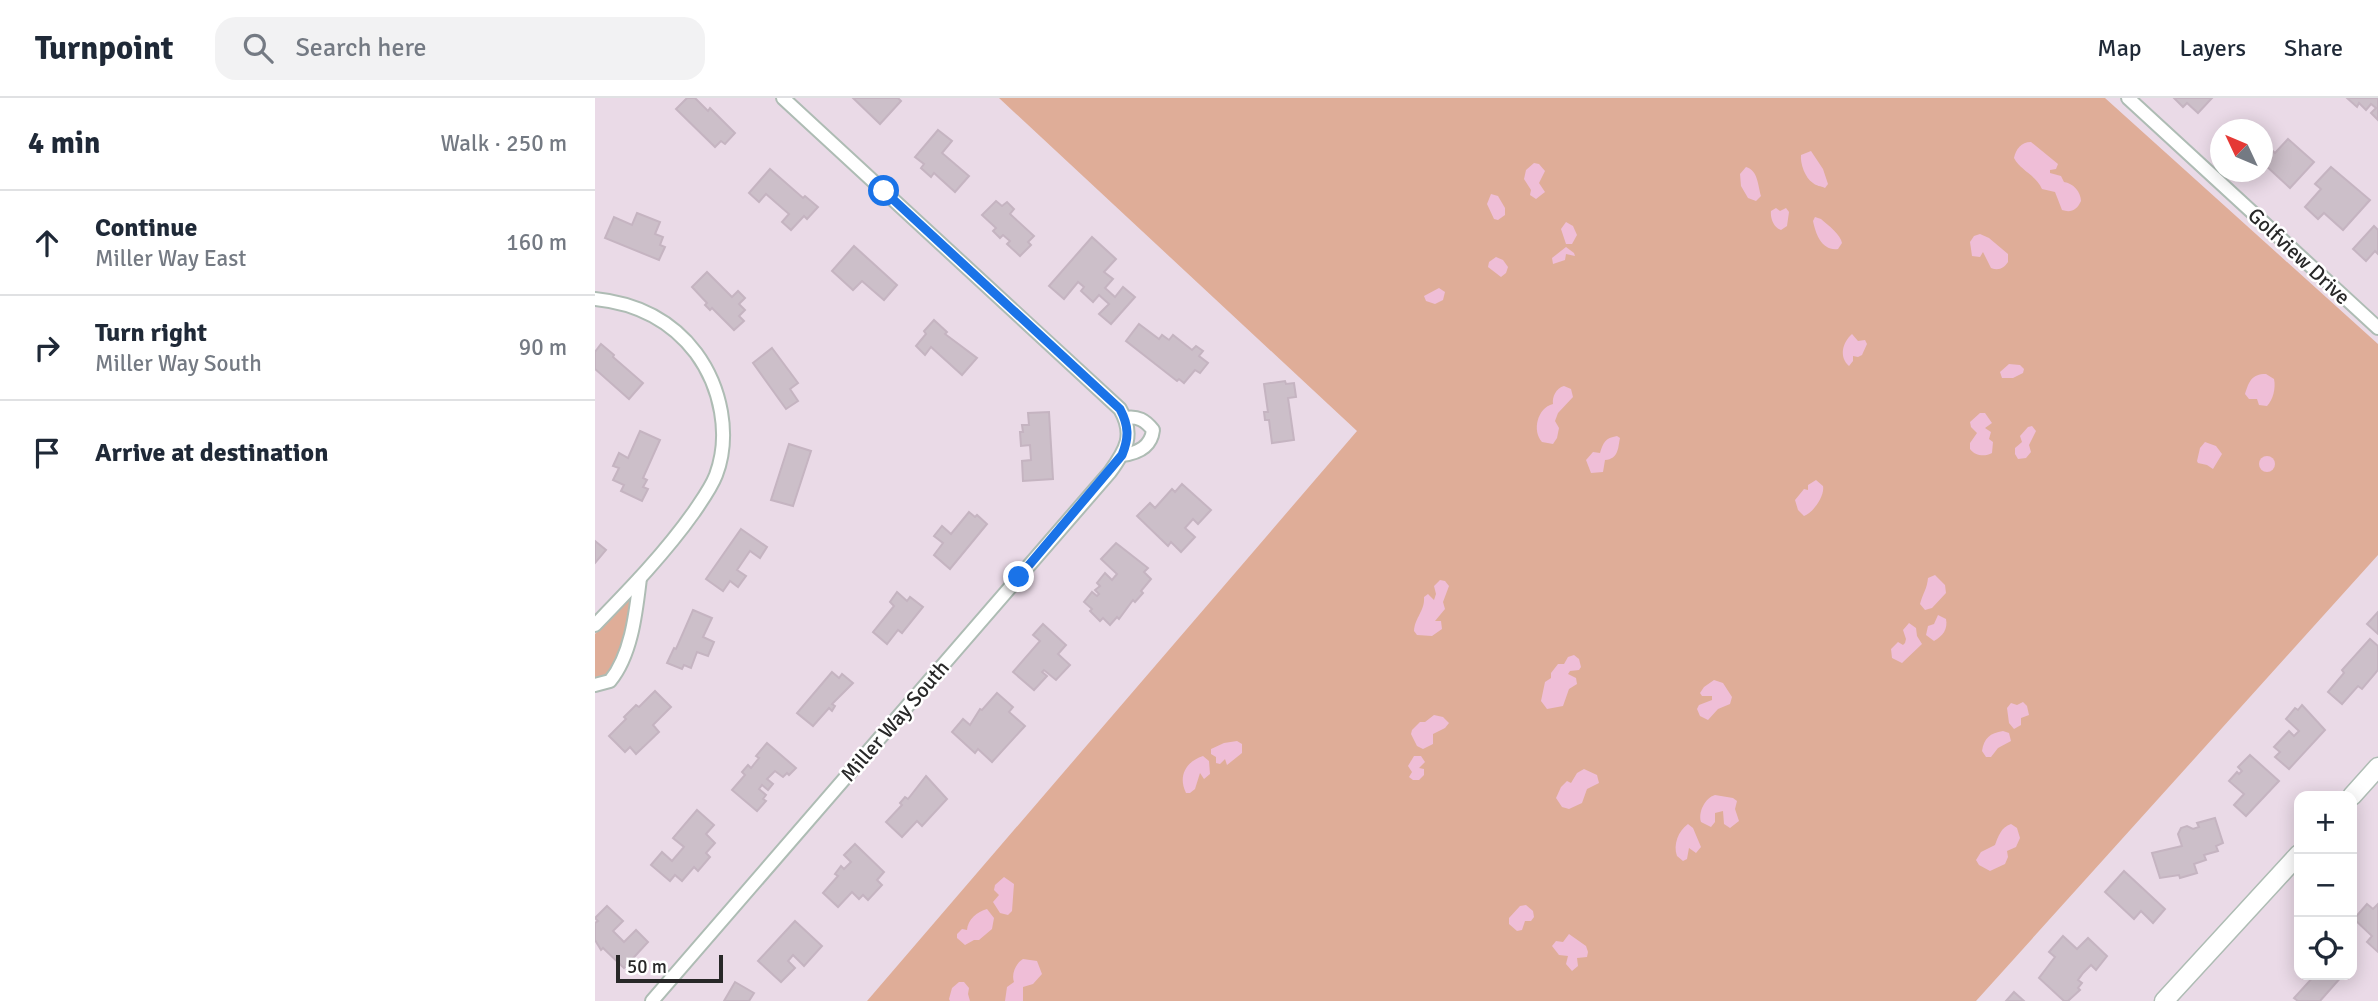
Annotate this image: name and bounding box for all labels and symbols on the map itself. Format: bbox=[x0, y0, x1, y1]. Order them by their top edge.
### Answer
north arrow bbox=[2210, 119, 2273, 182]
route start bbox=[868, 175, 899, 206]
street label: Golfview Drive bbox=[2242, 202, 2356, 310]
route end bbox=[1003, 561, 1034, 592]
street label: Miller Way South bbox=[835, 655, 955, 787]
scale bar bbox=[616, 952, 723, 984]

